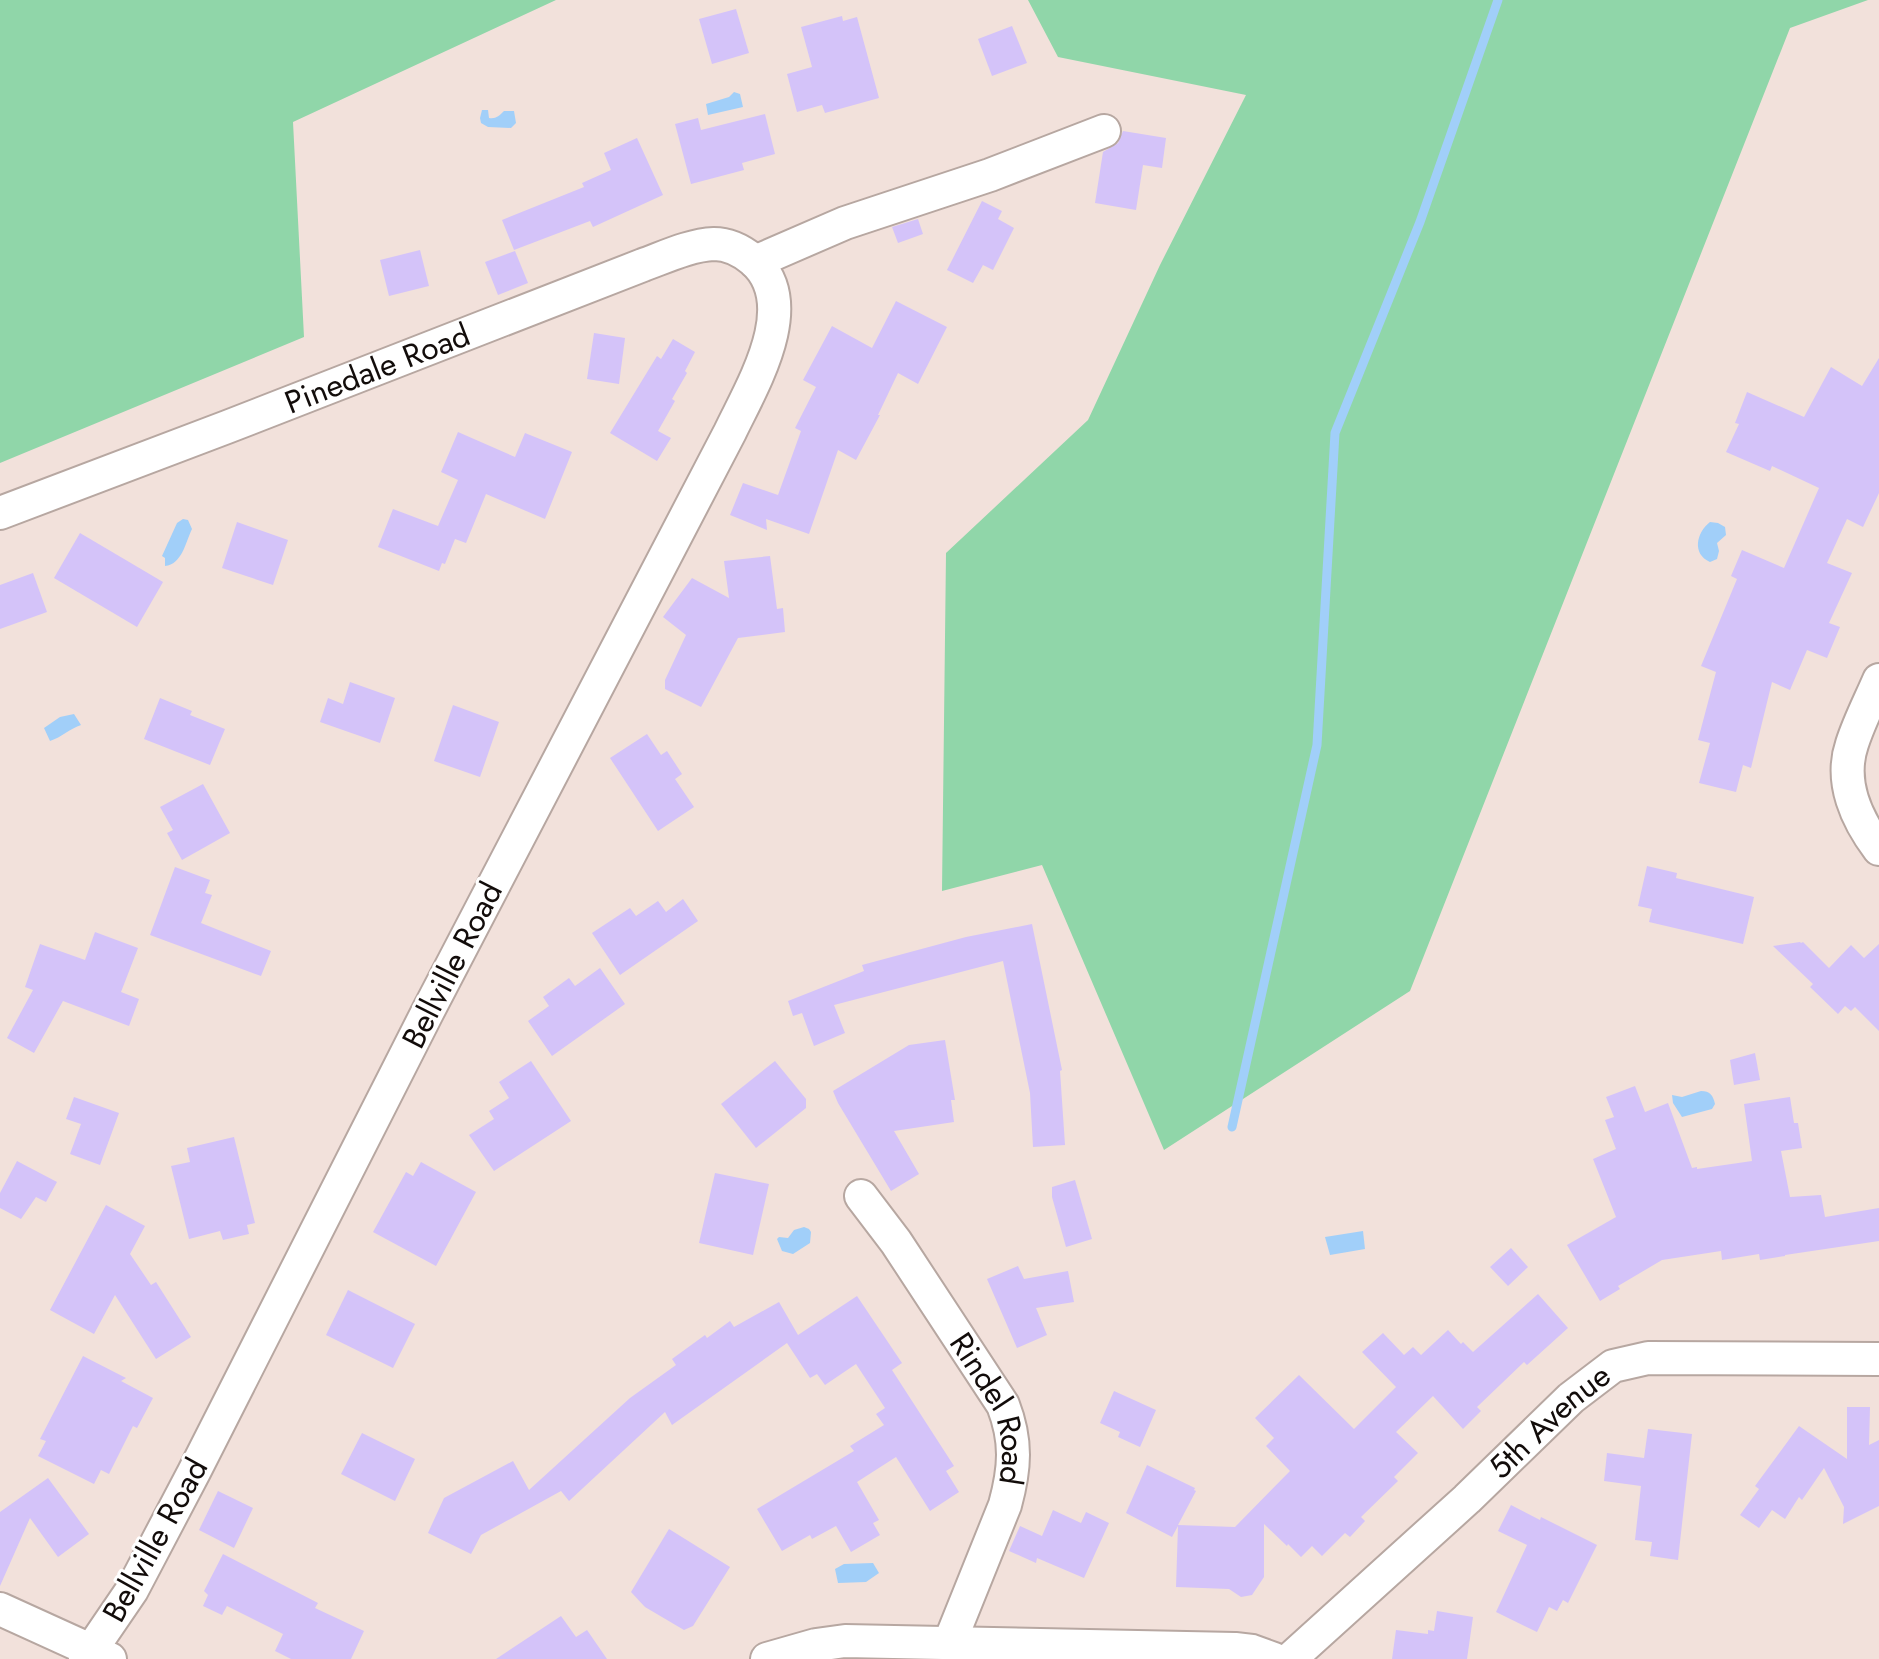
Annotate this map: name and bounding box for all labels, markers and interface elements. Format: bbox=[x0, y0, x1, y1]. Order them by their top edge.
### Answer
street label: Pinedale Road bbox=[278, 312, 477, 425]
street label: Bellville Road bbox=[390, 874, 514, 1056]
street label: Rindel Road bbox=[938, 1323, 1036, 1488]
street label: 5th Avenue bbox=[1478, 1353, 1620, 1489]
street label: Bellville Road bbox=[91, 1450, 219, 1630]

